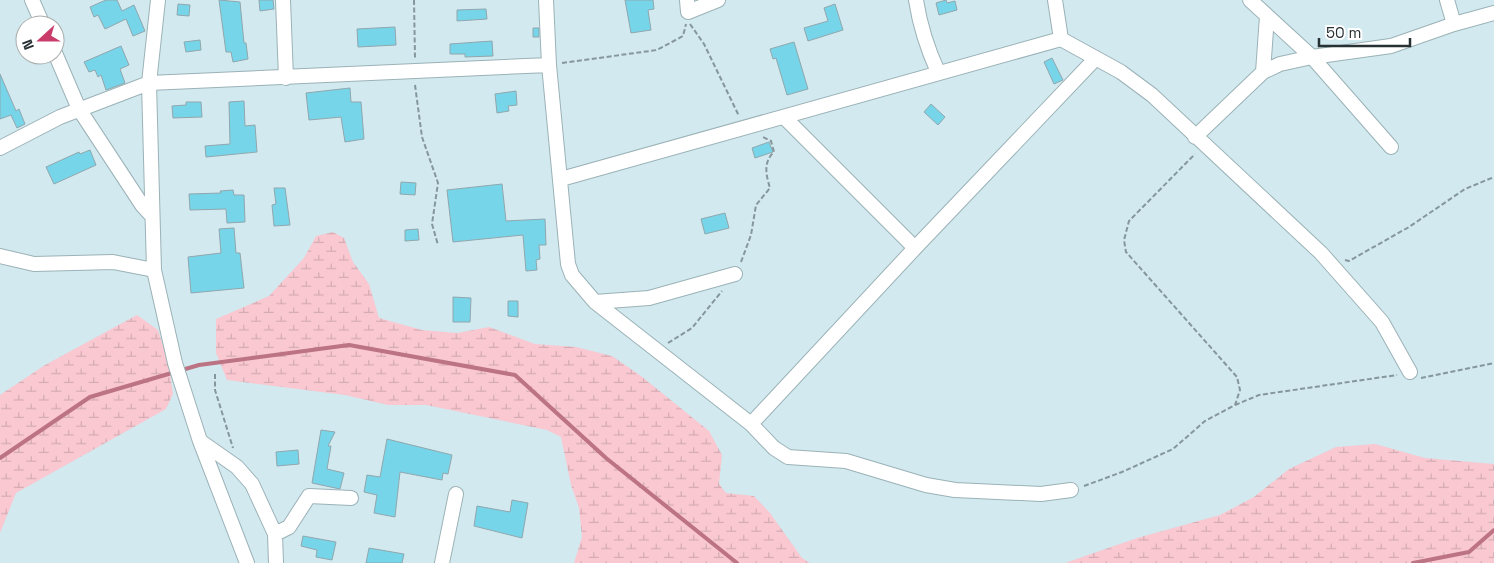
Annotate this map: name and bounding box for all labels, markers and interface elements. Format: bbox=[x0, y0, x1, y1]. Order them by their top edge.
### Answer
north arrow bbox=[15, 15, 65, 65]
scale bar bbox=[1319, 15, 1410, 47]
text: 50 m bbox=[1326, 23, 1361, 42]
text: N bbox=[18, 37, 38, 52]

